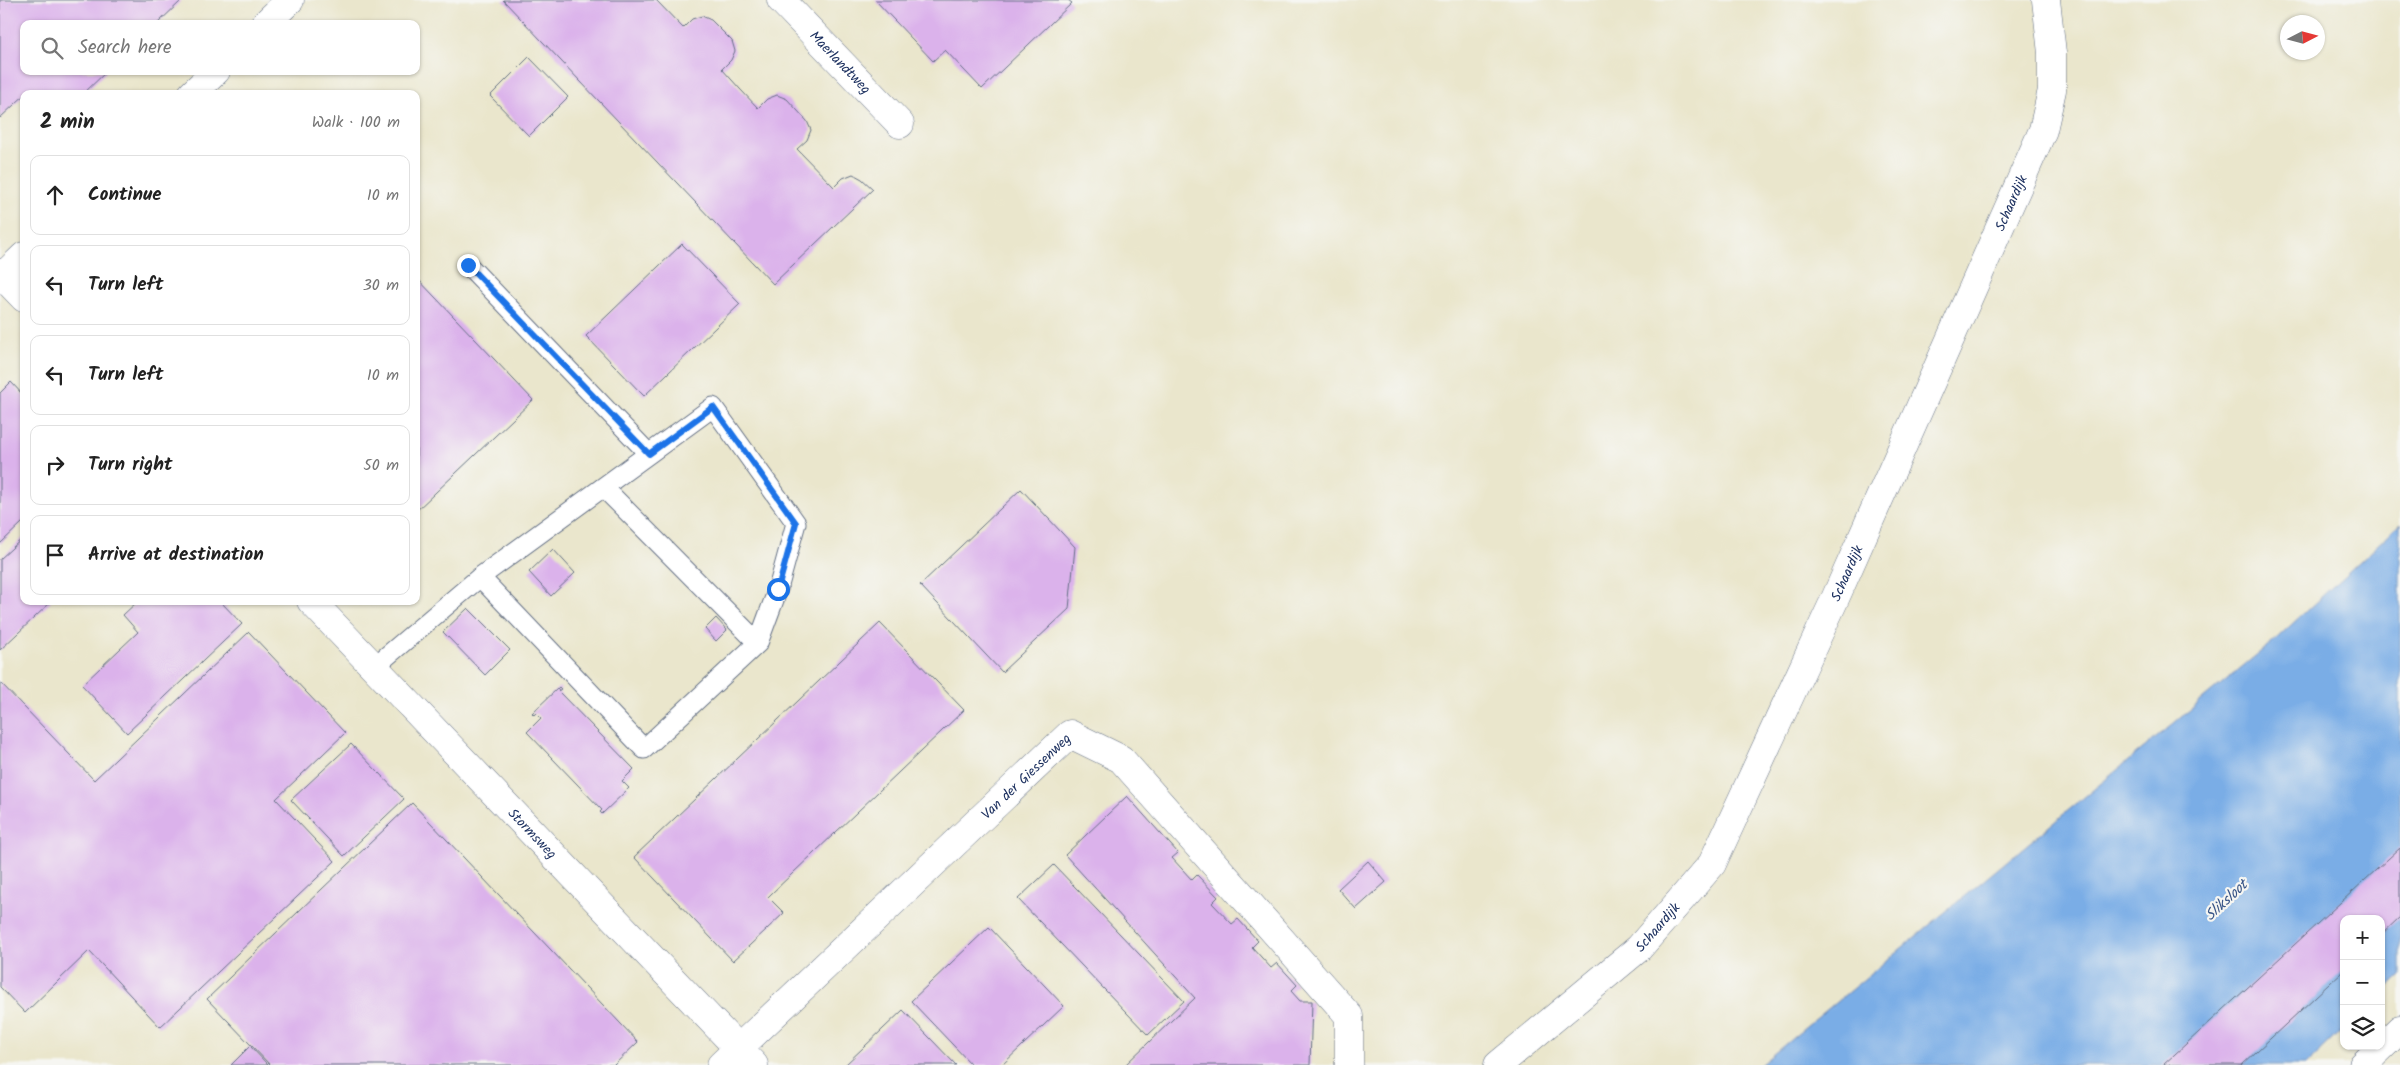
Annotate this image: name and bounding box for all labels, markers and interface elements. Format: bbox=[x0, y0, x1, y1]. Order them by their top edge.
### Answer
north arrow bbox=[2280, 15, 2325, 60]
search box bbox=[20, 20, 420, 75]
street label: Maerlandtweg bbox=[804, 26, 876, 100]
text: Search here bbox=[78, 33, 172, 63]
icon: search bbox=[38, 34, 66, 62]
text: 2 min bbox=[40, 106, 95, 139]
text: Walk · 100 m bbox=[312, 110, 400, 135]
street label: Schaardijk bbox=[1989, 171, 2034, 235]
text: Continue bbox=[88, 180, 161, 210]
icon: ahead bbox=[41, 181, 69, 209]
text: 10 m bbox=[367, 183, 399, 208]
route end bbox=[457, 254, 480, 277]
text: Turn left bbox=[88, 270, 163, 300]
icon: left bbox=[41, 271, 69, 299]
text: 30 m bbox=[363, 273, 399, 298]
text: Turn left bbox=[88, 360, 163, 390]
icon: left bbox=[41, 361, 69, 389]
text: 10 m bbox=[367, 363, 399, 388]
text: Turn right bbox=[88, 450, 173, 480]
icon: right bbox=[41, 451, 69, 479]
text: 50 m bbox=[363, 453, 399, 478]
text: Arrive at destination bbox=[88, 540, 264, 570]
icon: arrive bbox=[41, 541, 69, 569]
street label: Schaardijk bbox=[1825, 541, 1870, 605]
route start bbox=[767, 578, 790, 601]
street label: Van der Giessenweg bbox=[976, 728, 1076, 825]
street label: Stormsweg bbox=[502, 803, 562, 864]
water label: Sliksloot bbox=[2200, 873, 2255, 927]
street label: Schaardijk bbox=[1630, 898, 1686, 957]
map controls bbox=[2340, 915, 2385, 1050]
button: + bbox=[2340, 915, 2385, 960]
button: − bbox=[2340, 960, 2385, 1005]
button: layers bbox=[2340, 1005, 2385, 1050]

